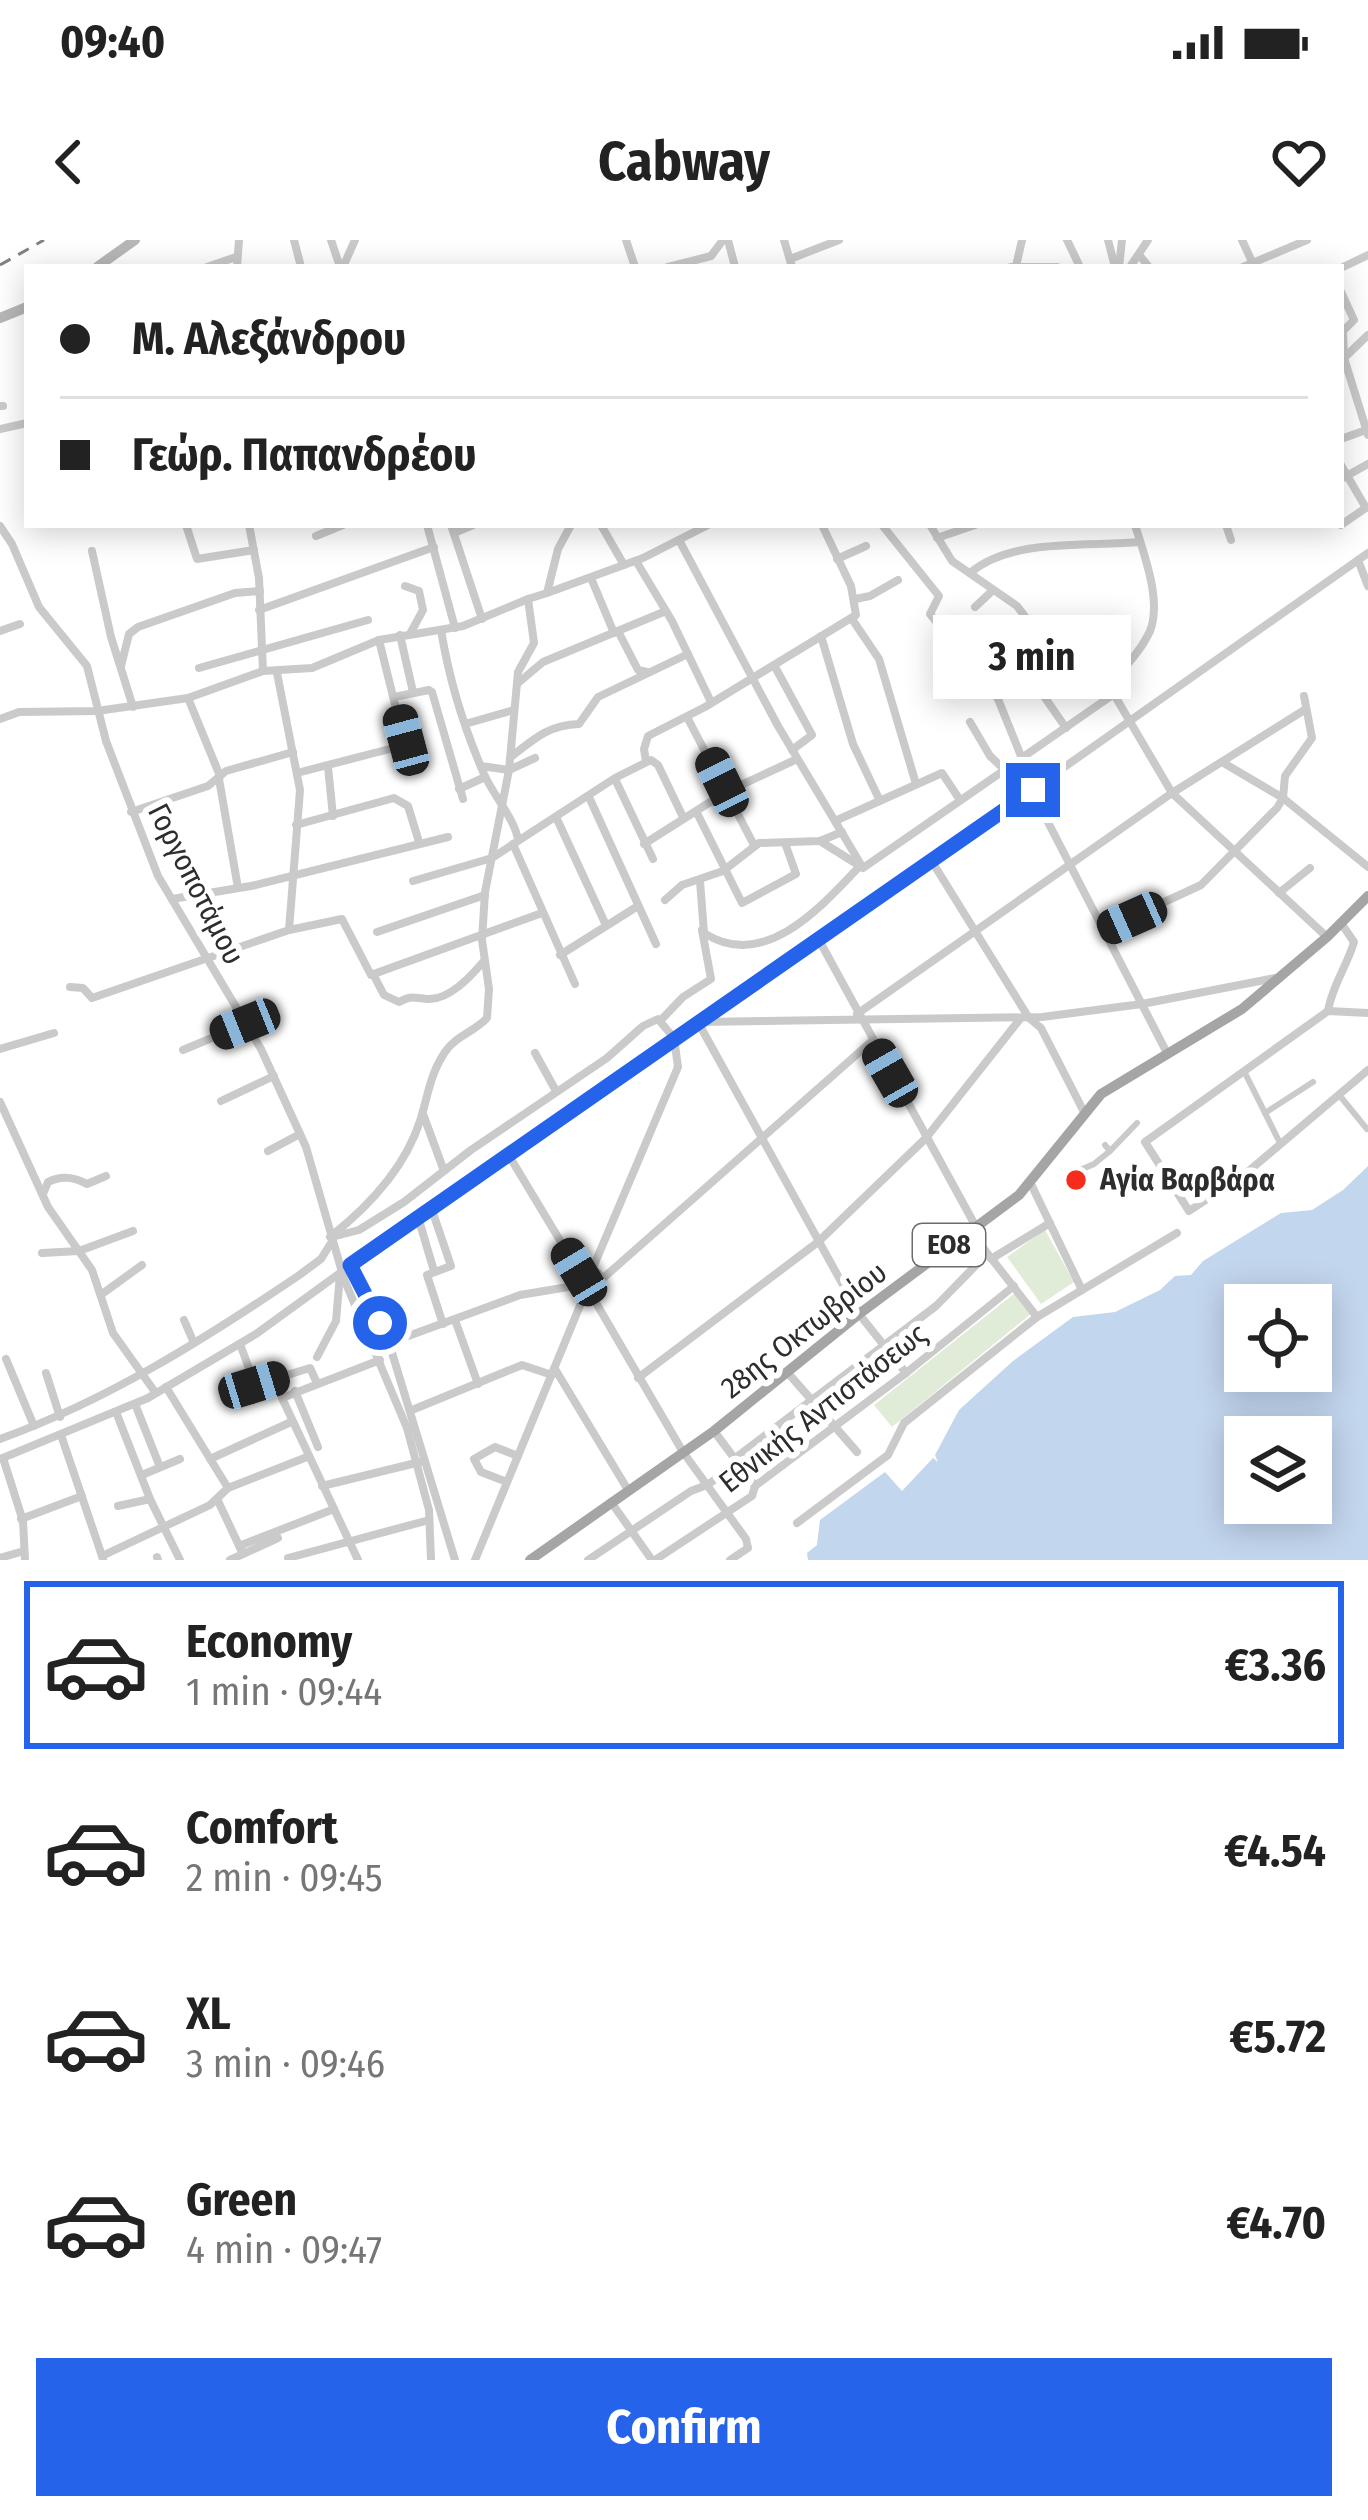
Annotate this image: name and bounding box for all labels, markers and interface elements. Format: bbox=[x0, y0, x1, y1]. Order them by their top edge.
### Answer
text: 09:40 bbox=[60, 15, 165, 69]
icon: back bbox=[36, 129, 102, 195]
icon: heart bbox=[1266, 129, 1332, 195]
text: Cabway bbox=[598, 130, 770, 194]
text: Μ. Αλεξάνδρου bbox=[132, 312, 406, 366]
text: Γεώρ. Παπανδρέου bbox=[132, 428, 476, 482]
callout: 3 min bbox=[934, 616, 1132, 700]
text: 3 min bbox=[989, 634, 1075, 680]
car bbox=[379, 701, 433, 779]
car bbox=[690, 742, 754, 822]
route end bbox=[1006, 763, 1060, 817]
street label: Γοργοποτάμου bbox=[140, 797, 252, 971]
car bbox=[1092, 887, 1172, 949]
car bbox=[205, 994, 285, 1054]
car bbox=[856, 1033, 924, 1113]
place label: Αγία Βαρβάρα bbox=[1099, 1162, 1275, 1198]
marker: Αγία Βαρβάρα bbox=[1063, 1167, 1089, 1193]
road number: ΕΟ8 bbox=[913, 1224, 985, 1266]
car bbox=[545, 1232, 613, 1312]
street label: 28ης Οκτωβρίου bbox=[714, 1254, 894, 1406]
map controls bbox=[1224, 1284, 1332, 1524]
button: locate bbox=[1224, 1284, 1332, 1392]
route start bbox=[353, 1296, 407, 1350]
street label: Εθνικής Αντιστάσεως bbox=[712, 1316, 934, 1500]
car bbox=[214, 1357, 294, 1413]
button: layers bbox=[1224, 1416, 1332, 1524]
icon: car bbox=[42, 1611, 150, 1719]
text: Economy bbox=[186, 1615, 352, 1669]
text: €3.36 bbox=[1225, 1638, 1326, 1692]
text: 1 min · 09:44 bbox=[186, 1669, 382, 1715]
icon: car bbox=[42, 1797, 150, 1905]
text: Comfort bbox=[186, 1801, 338, 1855]
text: €4.54 bbox=[1224, 1824, 1326, 1878]
text: 2 min · 09:45 bbox=[186, 1855, 383, 1901]
icon: car bbox=[42, 1983, 150, 2091]
text: XL bbox=[186, 1987, 231, 2041]
text: €5.72 bbox=[1230, 2010, 1326, 2064]
text: 3 min · 09:46 bbox=[186, 2041, 385, 2087]
icon: car bbox=[42, 2169, 150, 2277]
text: Green bbox=[186, 2173, 297, 2227]
text: €4.70 bbox=[1227, 2196, 1326, 2250]
text: 4 min · 09:47 bbox=[186, 2227, 382, 2273]
button: Confirm bbox=[36, 2358, 1332, 2496]

